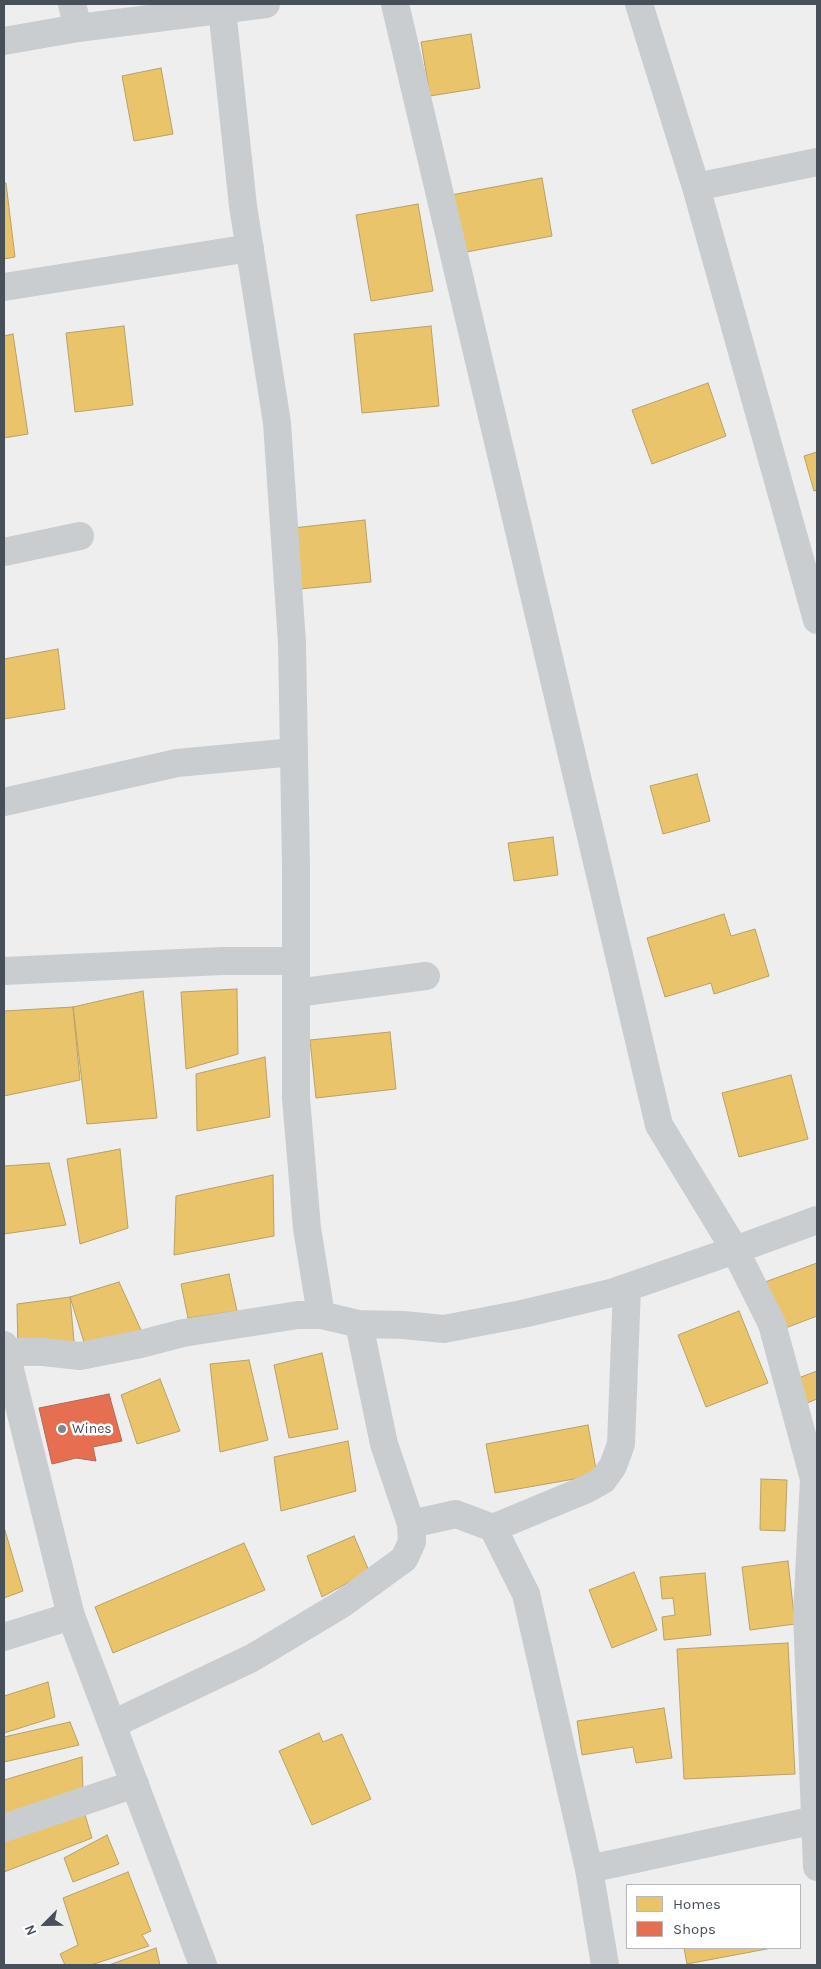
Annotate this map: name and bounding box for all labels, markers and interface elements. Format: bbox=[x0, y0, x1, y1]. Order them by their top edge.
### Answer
place label: Wines bbox=[72, 1421, 112, 1437]
marker: Wines bbox=[56, 1423, 68, 1435]
legend bbox=[626, 1884, 801, 1949]
text: Homes bbox=[673, 1895, 721, 1913]
north arrow bbox=[20, 1899, 70, 1949]
text: Shops bbox=[673, 1920, 716, 1938]
text: N bbox=[21, 1922, 41, 1938]

